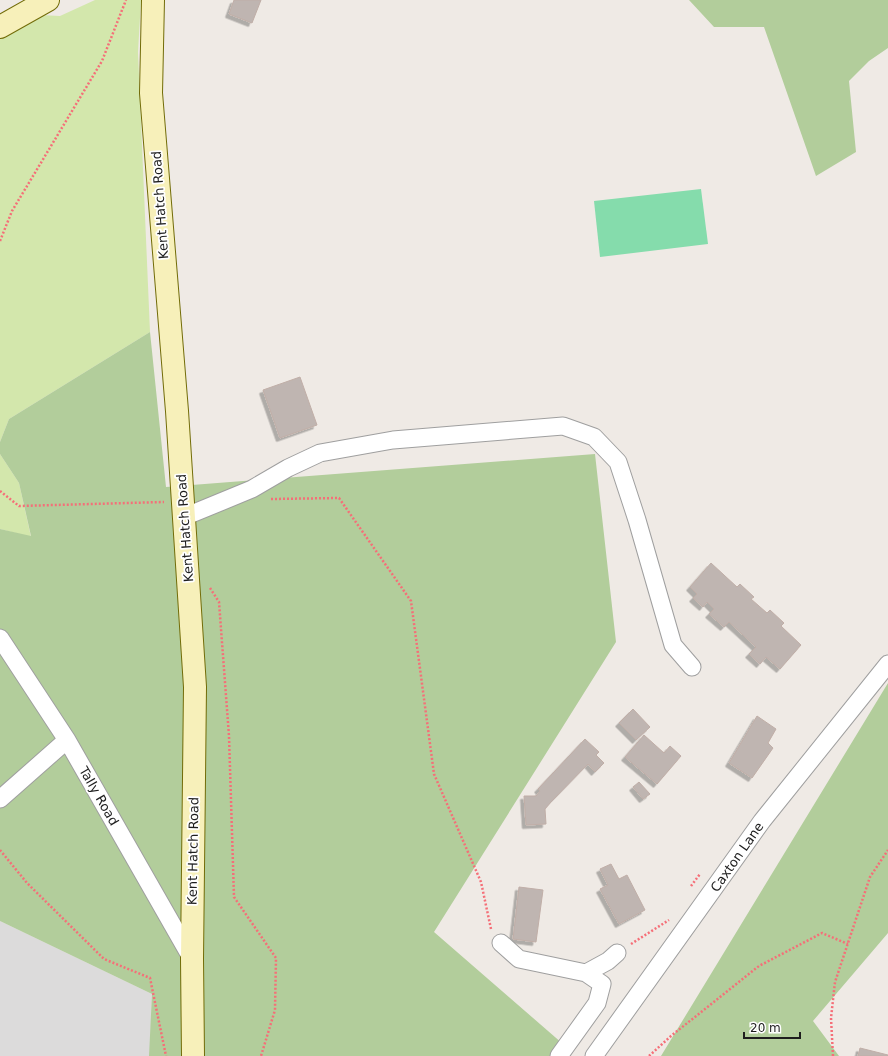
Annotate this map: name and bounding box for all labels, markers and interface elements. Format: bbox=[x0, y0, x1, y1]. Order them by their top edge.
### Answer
street label: Kent Hatch Road bbox=[149, 150, 171, 260]
street label: Kent Hatch Road bbox=[174, 473, 196, 583]
street label: Tally Road bbox=[76, 763, 122, 828]
street label: Kent Hatch Road bbox=[185, 797, 201, 905]
street label: Caxton Lane bbox=[707, 819, 767, 895]
scale bar bbox=[744, 1014, 800, 1040]
text: 20 m bbox=[750, 1021, 781, 1035]

